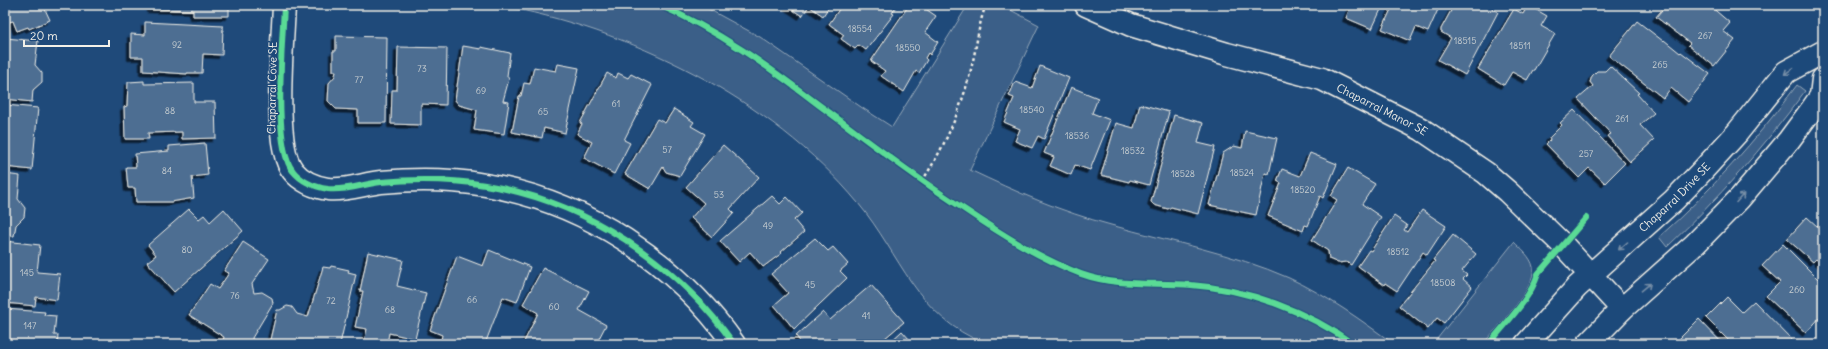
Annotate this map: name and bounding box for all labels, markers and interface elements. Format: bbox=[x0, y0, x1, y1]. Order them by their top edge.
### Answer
scale bar bbox=[24, 22, 109, 48]
house number: 18554 bbox=[848, 23, 872, 34]
text: 20 m bbox=[30, 28, 58, 43]
house number: 267 bbox=[1698, 30, 1713, 41]
house number: 18515 bbox=[1454, 35, 1476, 46]
house number: 92 bbox=[172, 39, 182, 50]
house number: 18511 bbox=[1509, 40, 1531, 51]
street label: Chaparral Cove SE bbox=[264, 42, 280, 134]
house number: 18550 bbox=[895, 42, 921, 53]
house number: 265 bbox=[1652, 59, 1668, 70]
house number: 73 bbox=[417, 63, 427, 74]
one-way arrow bbox=[1784, 67, 1795, 75]
house number: 77 bbox=[355, 74, 364, 85]
street label: Chaparral Manor SE bbox=[1334, 80, 1430, 138]
house number: 69 bbox=[476, 85, 486, 96]
house number: 61 bbox=[612, 98, 620, 109]
house number: 18540 bbox=[1019, 104, 1045, 115]
house number: 88 bbox=[165, 105, 175, 116]
house number: 65 bbox=[538, 106, 548, 117]
house number: 261 bbox=[1615, 113, 1629, 124]
house number: 18536 bbox=[1065, 130, 1089, 141]
house number: 57 bbox=[662, 144, 672, 155]
house number: 18532 bbox=[1121, 145, 1145, 156]
house number: 257 bbox=[1579, 148, 1594, 159]
street label: Chaparral Drive SE bbox=[1636, 160, 1713, 235]
house number: 84 bbox=[162, 165, 172, 176]
house number: 18524 bbox=[1230, 167, 1254, 178]
house number: 18528 bbox=[1171, 168, 1195, 179]
house number: 18520 bbox=[1291, 184, 1315, 195]
house number: 53 bbox=[714, 189, 724, 200]
one-way arrow bbox=[1735, 193, 1744, 203]
house number: 49 bbox=[763, 220, 773, 231]
one-way arrow bbox=[1618, 241, 1628, 250]
house number: 80 bbox=[181, 244, 193, 255]
house number: 18512 bbox=[1387, 246, 1409, 257]
house number: 145 bbox=[20, 267, 34, 278]
house number: 18508 bbox=[1430, 277, 1456, 288]
house number: 45 bbox=[805, 279, 815, 290]
one-way arrow bbox=[1640, 283, 1651, 292]
house number: 260 bbox=[1789, 284, 1805, 295]
house number: 76 bbox=[230, 290, 240, 301]
house number: 66 bbox=[467, 294, 477, 305]
house number: 72 bbox=[326, 295, 336, 306]
house number: 60 bbox=[548, 301, 560, 312]
house number: 68 bbox=[385, 304, 395, 315]
house number: 41 bbox=[862, 310, 870, 321]
house number: 147 bbox=[23, 320, 37, 331]

